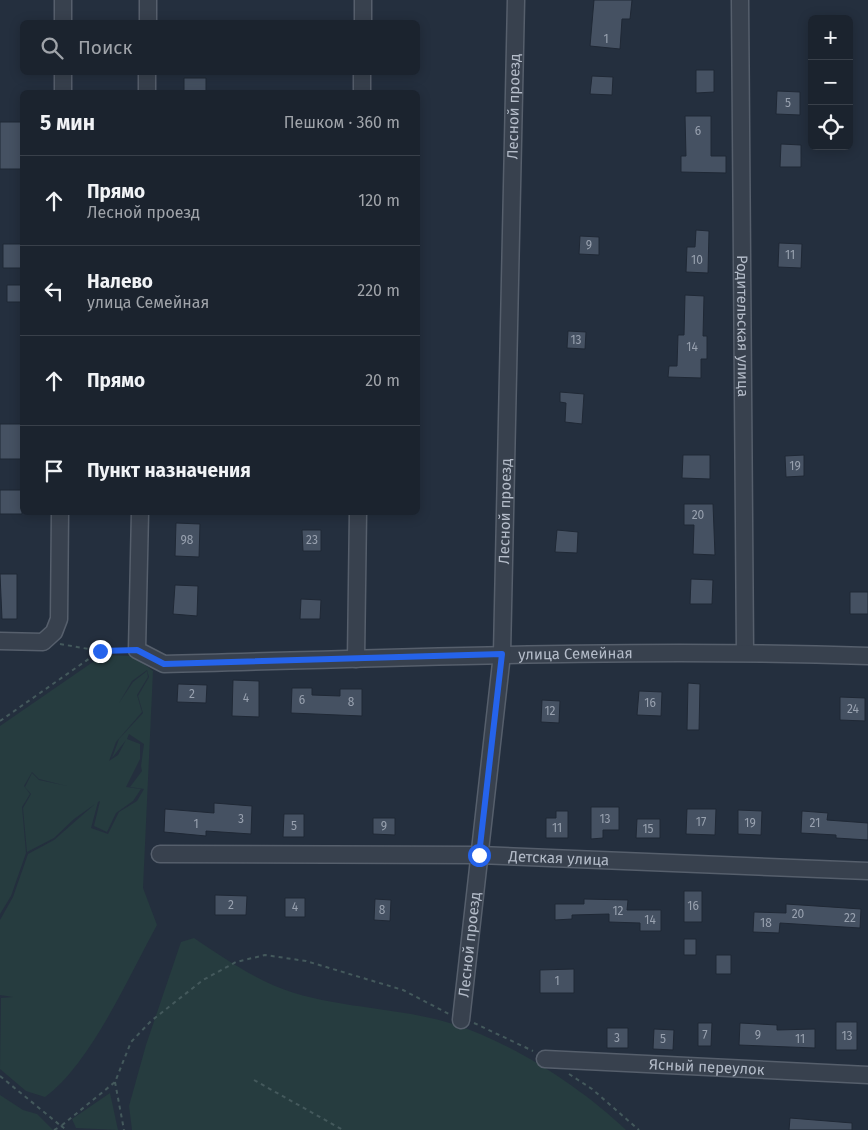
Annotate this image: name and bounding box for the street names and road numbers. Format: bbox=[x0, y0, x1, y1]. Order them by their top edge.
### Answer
street label: Лесной проезд bbox=[504, 53, 524, 160]
street label: Родительская улица bbox=[733, 255, 752, 397]
street label: Лесной проезд bbox=[495, 458, 515, 565]
street label: улица Семейная bbox=[518, 644, 633, 664]
street label: Детская улица bbox=[507, 847, 609, 869]
street label: Лесной проезд bbox=[455, 891, 484, 998]
street label: Ясный переулок bbox=[649, 1055, 765, 1079]

